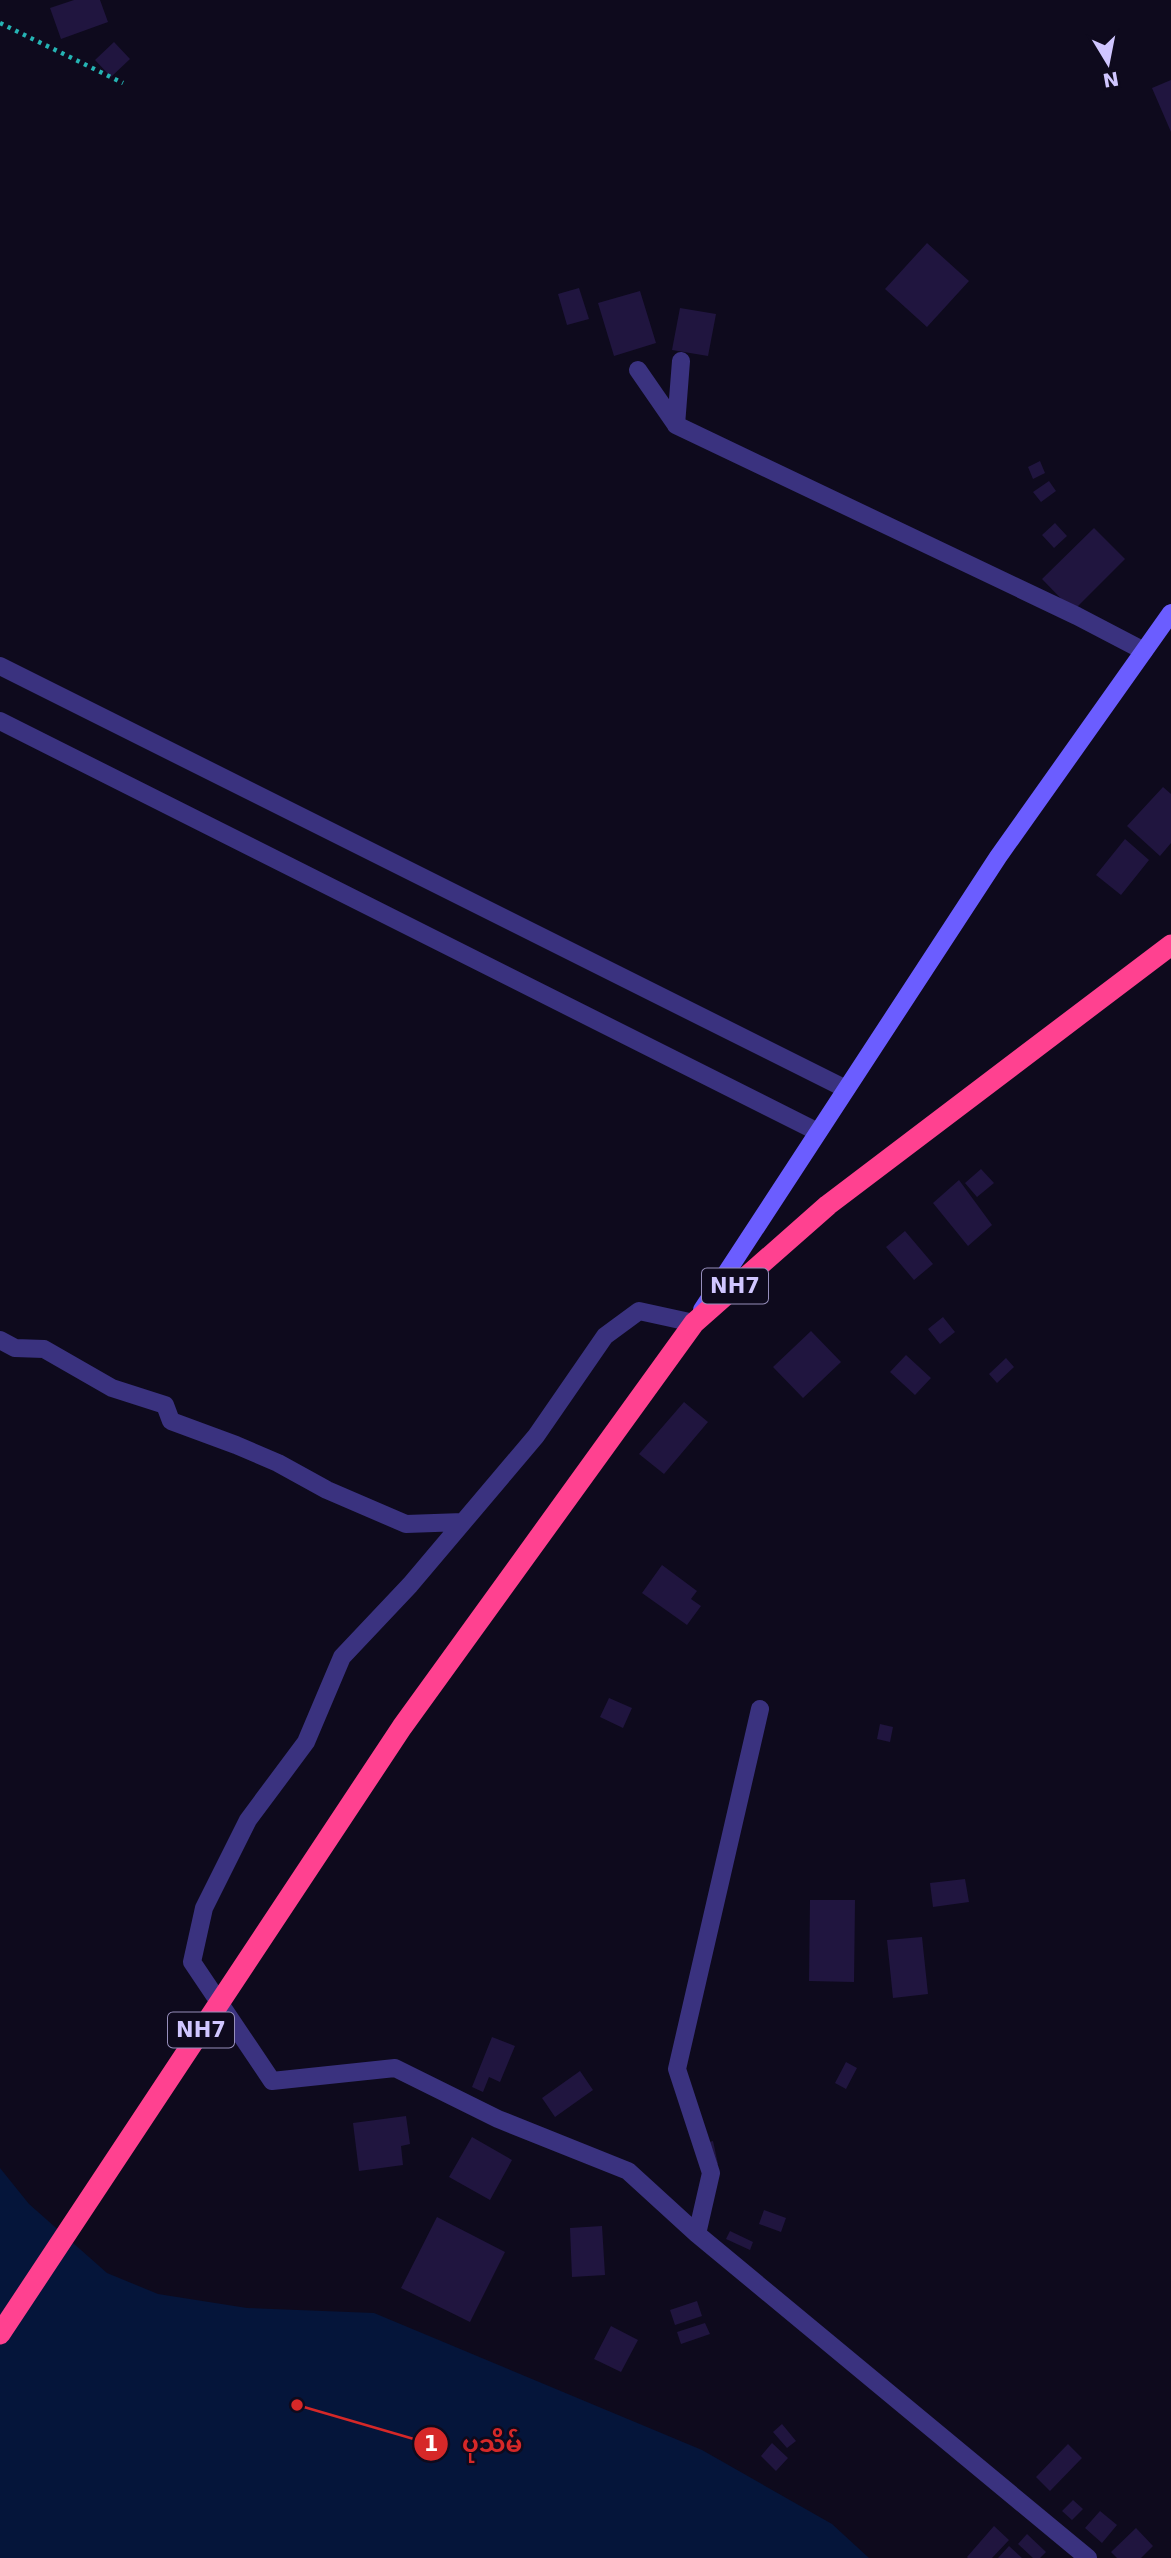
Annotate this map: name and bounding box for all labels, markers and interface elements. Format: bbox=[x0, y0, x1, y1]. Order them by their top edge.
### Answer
north arrow bbox=[1073, 28, 1143, 98]
text: N bbox=[1101, 68, 1121, 92]
road number: NH7 bbox=[702, 1268, 768, 1304]
road number: NH7 bbox=[168, 2012, 234, 2048]
callout: ပုသိမ် bbox=[413, 2421, 537, 2466]
text: ပုသိမ် bbox=[462, 2428, 522, 2463]
text: 1 bbox=[424, 2432, 438, 2456]

